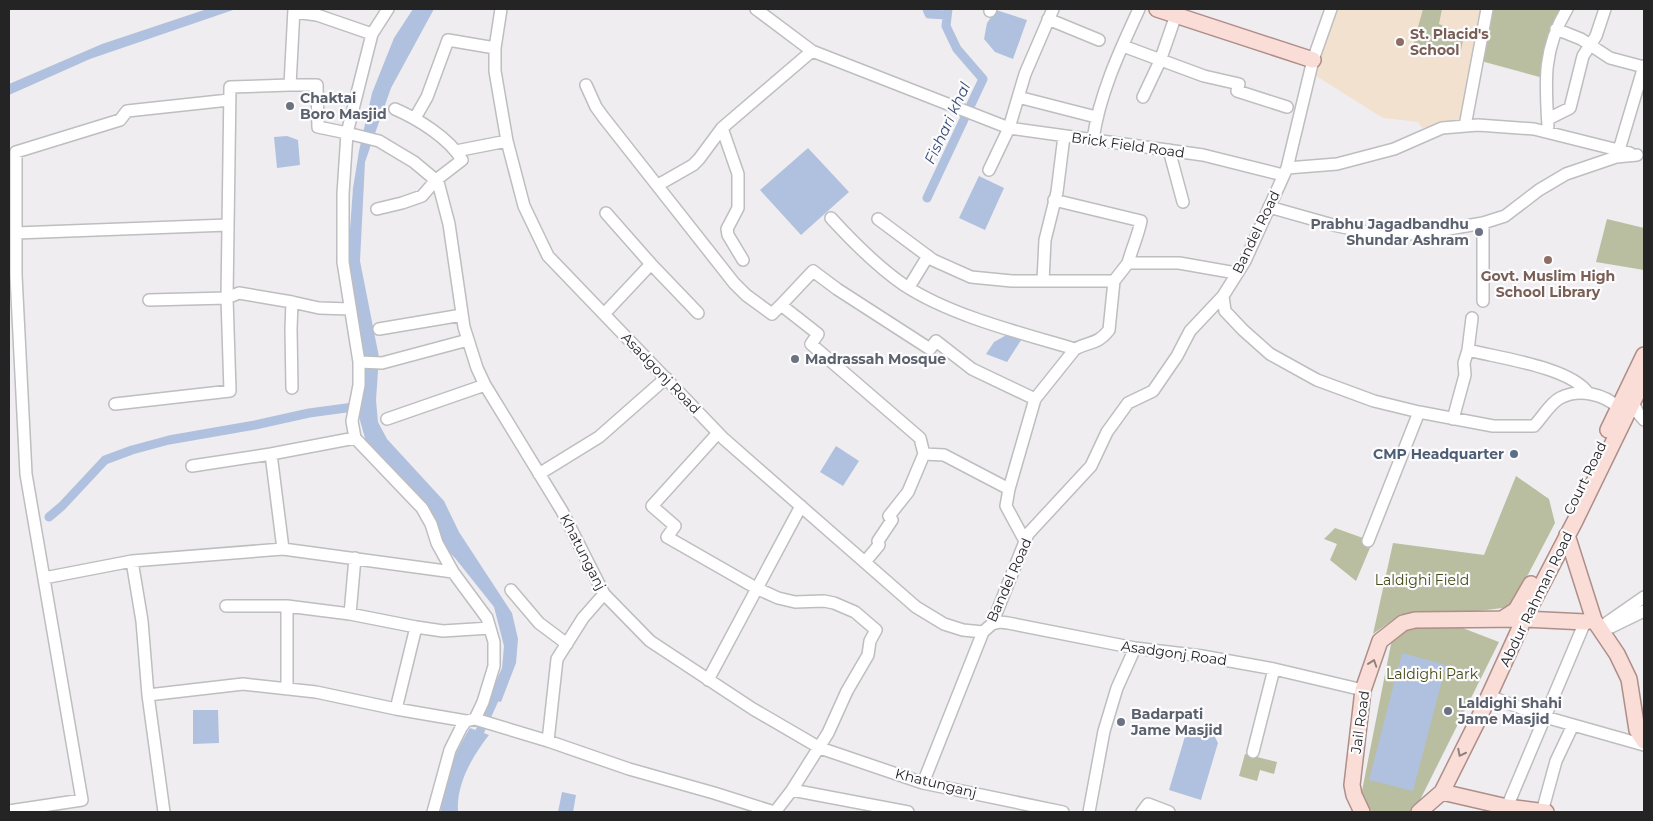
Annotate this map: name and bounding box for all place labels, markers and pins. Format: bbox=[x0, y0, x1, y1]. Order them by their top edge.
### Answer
place label: St. Placid's School bbox=[1410, 25, 1489, 59]
marker: St. Placid's School bbox=[1394, 36, 1406, 48]
place label: Chaktai Boro Masjid bbox=[300, 89, 387, 123]
marker: Chaktai Boro Masjid bbox=[284, 100, 296, 112]
place label: Prabhu Jagadbandhu Shundar Ashram bbox=[1311, 215, 1469, 249]
marker: Prabhu Jagadbandhu Shundar Ashram bbox=[1473, 226, 1485, 238]
marker: Govt. Muslim High School Library bbox=[1542, 254, 1554, 266]
place label: Govt. Muslim High School Library bbox=[1481, 267, 1615, 301]
place label: Madrassah Mosque bbox=[805, 350, 946, 368]
marker: Madrassah Mosque bbox=[789, 353, 801, 365]
place label: CMP Headquarter bbox=[1373, 445, 1504, 463]
marker: CMP Headquarter bbox=[1508, 448, 1520, 460]
place label: Laldighi Shahi Jame Masjid bbox=[1457, 694, 1562, 728]
place label: Badarpati Jame Masjid bbox=[1130, 705, 1222, 739]
marker: Laldighi Shahi Jame Masjid bbox=[1442, 705, 1454, 717]
marker: Badarpati Jame Masjid bbox=[1115, 716, 1127, 728]

